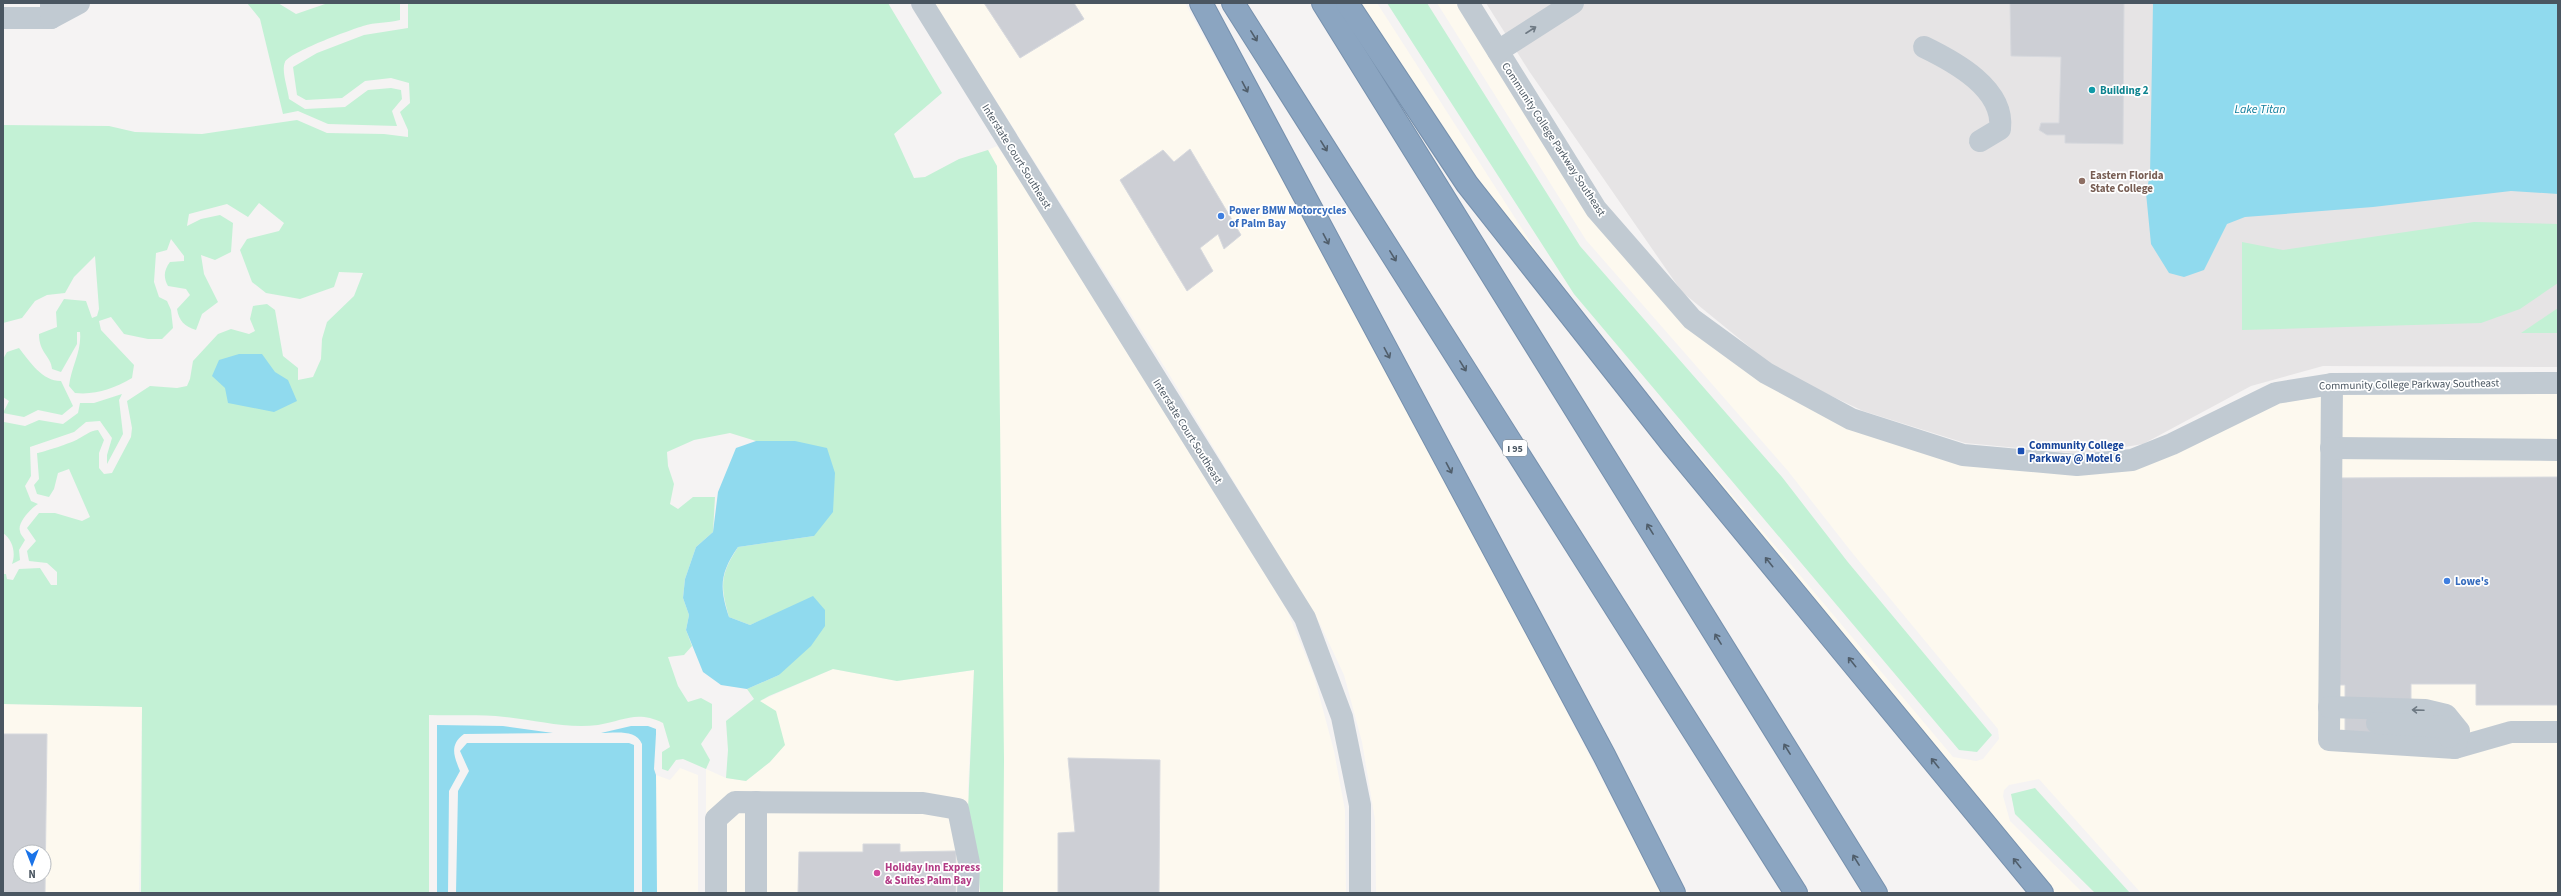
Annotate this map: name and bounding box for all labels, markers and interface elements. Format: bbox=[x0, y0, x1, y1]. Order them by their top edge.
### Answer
one-way arrow bbox=[1525, 26, 1536, 34]
one-way arrow bbox=[1250, 30, 1258, 41]
street label: Community College Parkway Southeast bbox=[1498, 60, 1609, 219]
one-way arrow bbox=[1242, 81, 1249, 93]
place label: Building 2 bbox=[2100, 83, 2149, 98]
marker: Building 2 bbox=[2087, 85, 2097, 95]
street label: Interstate Court Southeast bbox=[978, 101, 1055, 212]
water label: Lake Titan bbox=[2235, 101, 2285, 118]
one-way arrow bbox=[1320, 140, 1328, 152]
place label: Eastern Florida State College bbox=[2090, 168, 2164, 196]
marker: Eastern Florida State College bbox=[2077, 176, 2087, 186]
place label: Power BMW Motorcycles of Palm Bay bbox=[1229, 203, 1347, 231]
marker: Power BMW Motorcycles of Palm Bay bbox=[1216, 211, 1226, 221]
one-way arrow bbox=[1322, 233, 1330, 245]
one-way arrow bbox=[1389, 250, 1397, 261]
one-way arrow bbox=[1384, 347, 1392, 359]
one-way arrow bbox=[1459, 360, 1467, 372]
street label: Community College Parkway Southeast bbox=[2319, 375, 2500, 394]
street label: Interstate Court Southeast bbox=[1149, 376, 1226, 487]
place label: Community College Parkway @ Motel 6 bbox=[2029, 438, 2124, 466]
road number: I 95 bbox=[1503, 440, 1527, 456]
marker: Community College Parkway @ Motel 6 bbox=[2016, 446, 2026, 456]
one-way arrow bbox=[1446, 462, 1453, 474]
one-way arrow bbox=[1645, 523, 1653, 535]
one-way arrow bbox=[1765, 556, 1774, 567]
place label: Lowe's bbox=[2455, 574, 2489, 589]
marker: Lowe's bbox=[2442, 576, 2452, 586]
one-way arrow bbox=[1714, 633, 1722, 645]
one-way arrow bbox=[1848, 657, 1856, 668]
one-way arrow bbox=[2412, 706, 2425, 714]
one-way arrow bbox=[1783, 744, 1791, 755]
one-way arrow bbox=[1930, 757, 1939, 768]
north arrow bbox=[12, 844, 52, 884]
one-way arrow bbox=[1851, 854, 1859, 866]
one-way arrow bbox=[2013, 857, 2022, 868]
place label: Holiday Inn Express & Suites Palm Bay bbox=[885, 860, 980, 888]
text: N bbox=[28, 866, 36, 881]
marker: Holiday Inn Express & Suites Palm Bay bbox=[872, 868, 882, 878]

